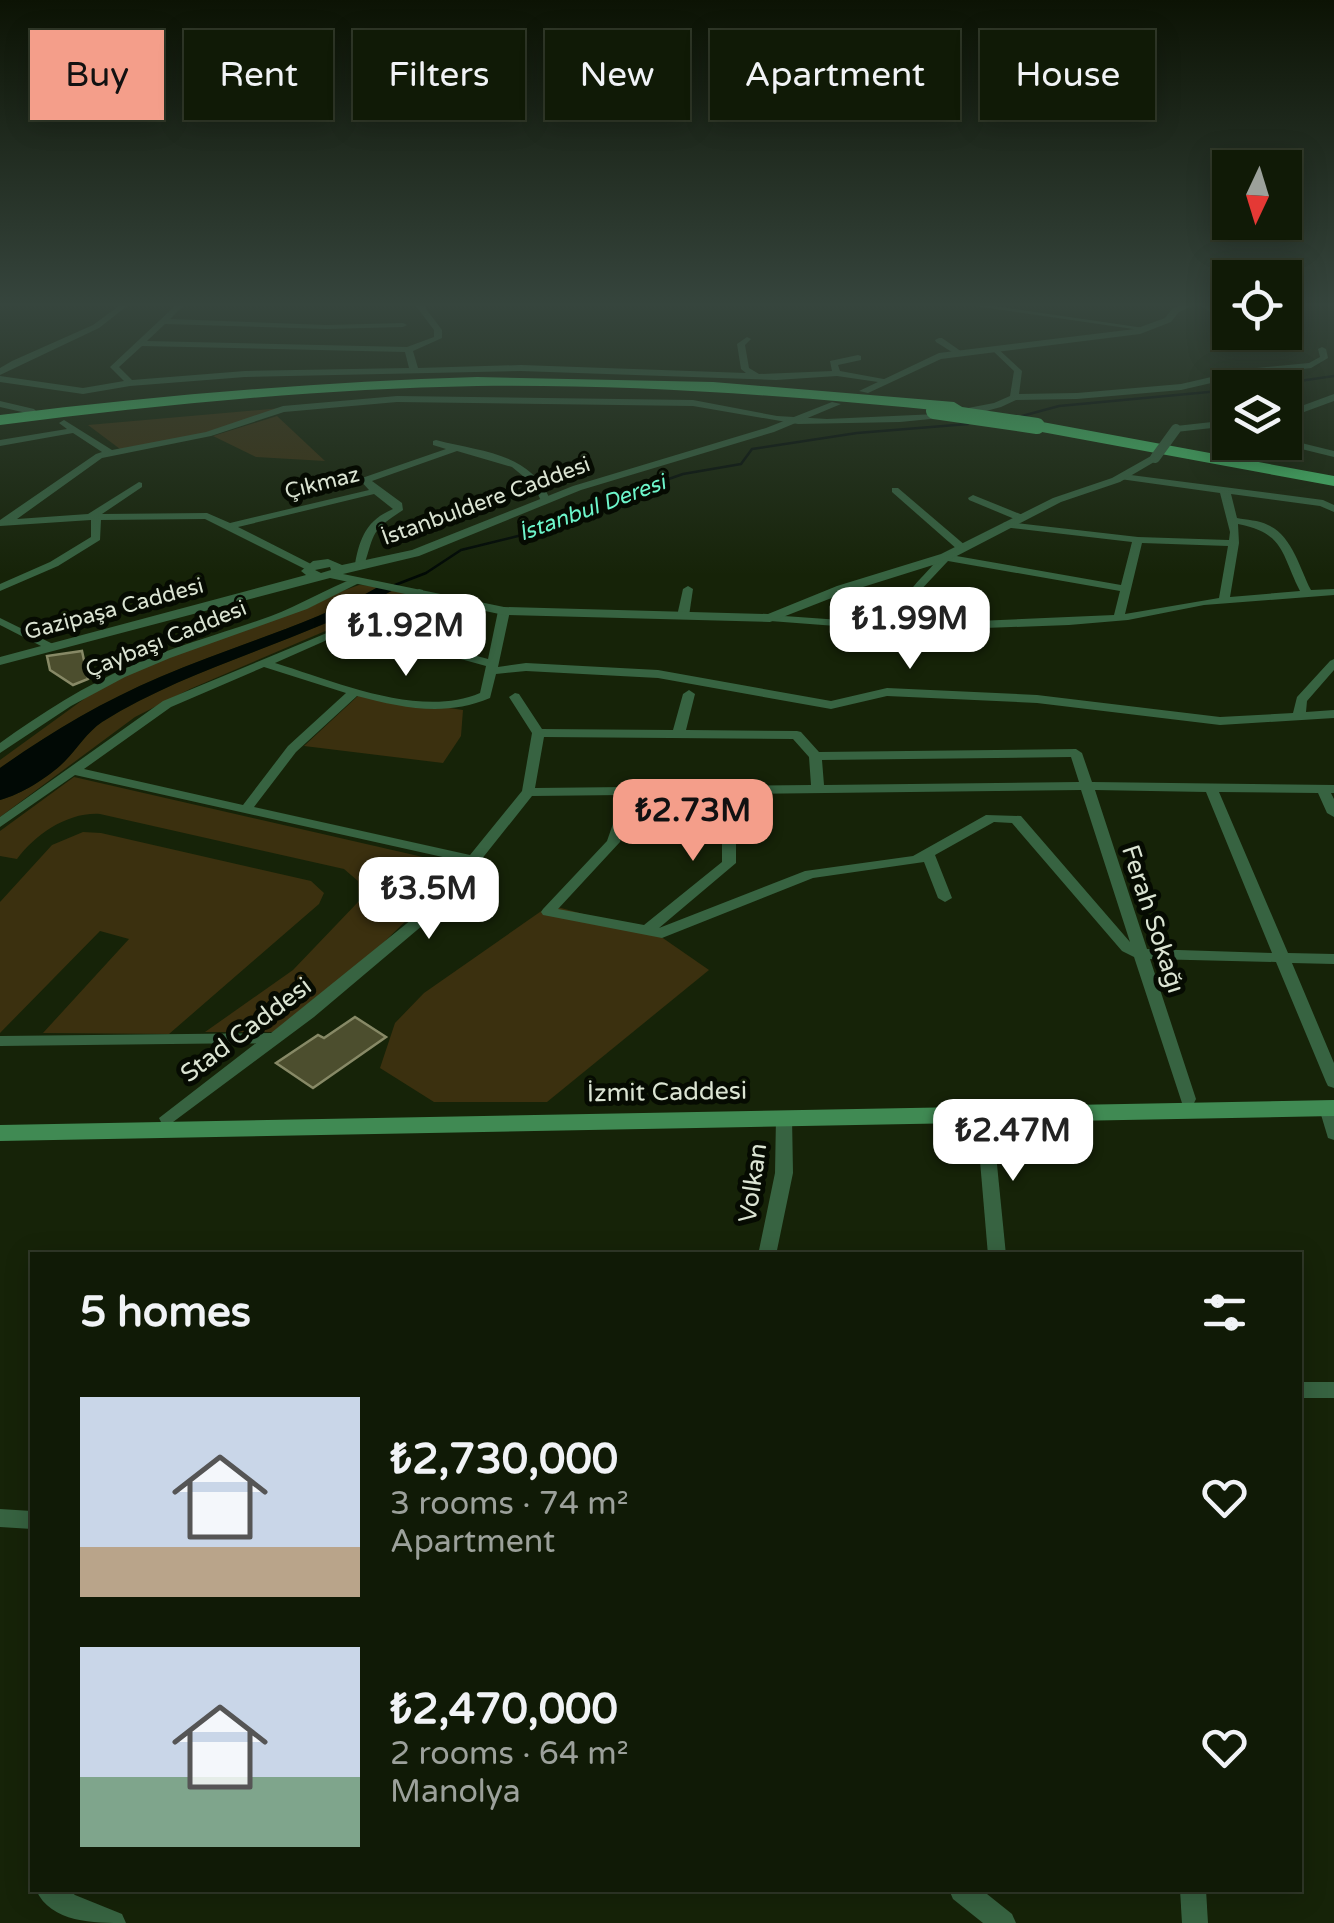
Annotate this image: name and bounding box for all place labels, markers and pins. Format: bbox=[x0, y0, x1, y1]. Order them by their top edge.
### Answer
pin: ₺1.99M bbox=[829, 587, 991, 672]
pin: ₺1.92M bbox=[325, 594, 487, 679]
pin: ₺2.73M bbox=[612, 779, 774, 864]
pin: ₺3.5M bbox=[359, 857, 499, 942]
pin: ₺2.47M bbox=[932, 1099, 1094, 1184]

